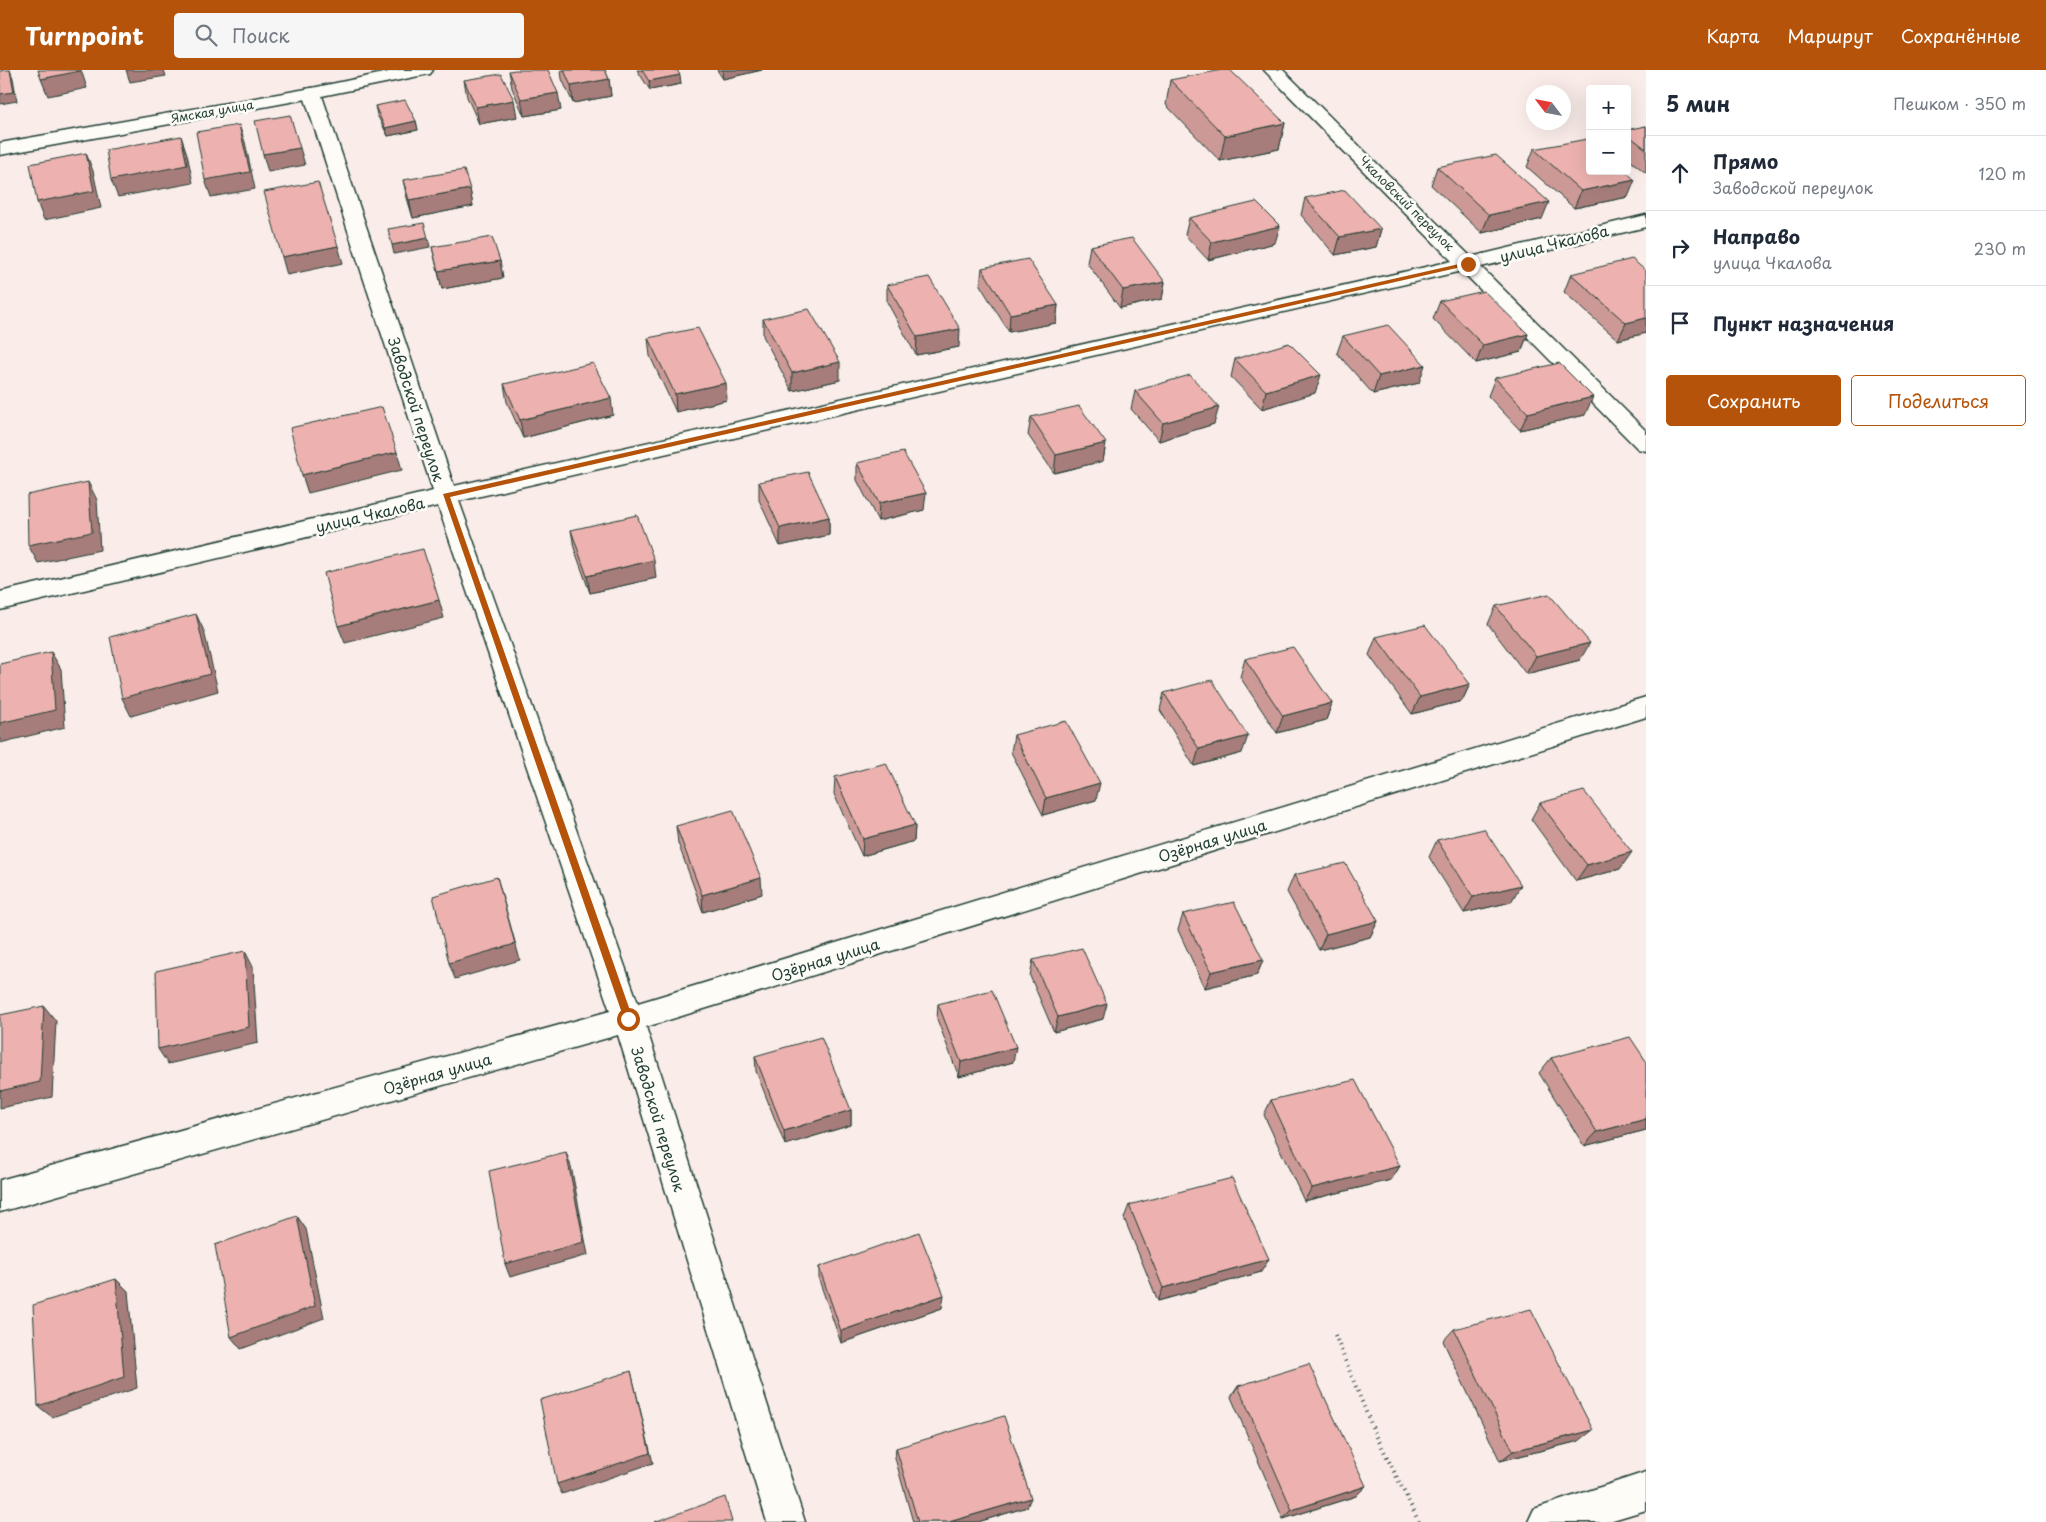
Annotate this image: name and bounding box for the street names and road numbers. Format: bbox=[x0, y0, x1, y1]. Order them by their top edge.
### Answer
street label: Ямская улица bbox=[169, 95, 255, 127]
street label: Чкаловский переулок bbox=[1355, 151, 1459, 255]
street label: улица Чкалова bbox=[1497, 218, 1611, 268]
street label: Заводской переулок bbox=[383, 334, 451, 484]
street label: улица Чкалова bbox=[313, 490, 427, 538]
street label: Озёрная улица bbox=[1155, 812, 1269, 867]
street label: Озёрная улица bbox=[768, 931, 882, 986]
street label: Заводской переулок bbox=[626, 1044, 692, 1194]
street label: Озёрная улица bbox=[380, 1046, 495, 1099]

